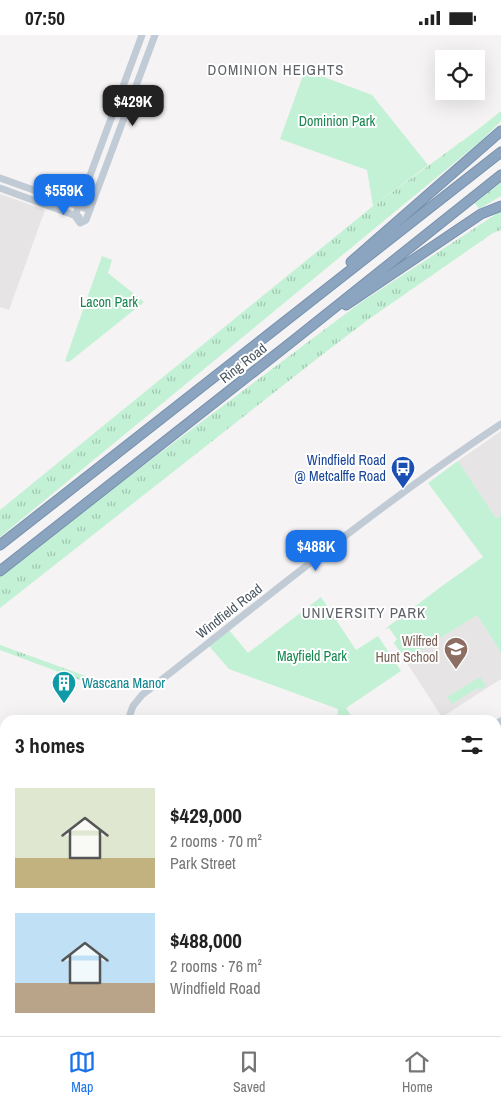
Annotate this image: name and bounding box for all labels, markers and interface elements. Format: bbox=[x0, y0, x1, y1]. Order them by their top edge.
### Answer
text: 07:50 bbox=[25, 5, 65, 31]
map controls bbox=[435, 50, 485, 100]
button: locate bbox=[435, 50, 485, 100]
district label: DOMINION HEIGHTS bbox=[208, 59, 344, 80]
pin: $429K bbox=[98, 84, 168, 127]
text: $429K bbox=[114, 90, 152, 112]
park label: Dominion Park bbox=[299, 112, 376, 130]
pin: $559K bbox=[29, 173, 99, 216]
text: $559K bbox=[45, 179, 83, 201]
park label: Lacon Park bbox=[80, 293, 138, 311]
street label: Ring Road bbox=[216, 339, 270, 387]
place label: Windfield Road @ Metcalffe Road bbox=[294, 451, 386, 485]
bus stop icon: Windfield Road @ Metcalffe Road bbox=[390, 455, 416, 489]
pin: $488K bbox=[281, 529, 351, 572]
text: $488K bbox=[297, 535, 335, 557]
street label: Windfield Road bbox=[192, 580, 266, 642]
district label: UNIVERSITY PARK bbox=[302, 602, 426, 623]
place label: Wilfred Hunt School bbox=[375, 632, 438, 666]
school or university icon: Wilfred Hunt School bbox=[443, 636, 469, 670]
park label: Mayfield Park bbox=[277, 647, 347, 665]
building icon: Wascana Manor bbox=[51, 670, 77, 704]
place label: Wascana Manor bbox=[82, 674, 165, 692]
text: 3 homes bbox=[15, 731, 85, 760]
icon: filters bbox=[458, 731, 486, 759]
text: $429,000 bbox=[170, 801, 242, 830]
icon: home bbox=[55, 808, 115, 868]
text: 2 rooms · 70 m² bbox=[170, 830, 262, 852]
text: Park Street bbox=[170, 852, 236, 874]
text: $488,000 bbox=[170, 926, 242, 955]
icon: home bbox=[55, 933, 115, 993]
text: 2 rooms · 76 m² bbox=[170, 955, 262, 977]
text: Windfield Road bbox=[170, 977, 260, 999]
tab: Map bbox=[68, 1048, 96, 1096]
tab: Saved bbox=[233, 1048, 265, 1096]
tab: Home bbox=[402, 1048, 433, 1096]

